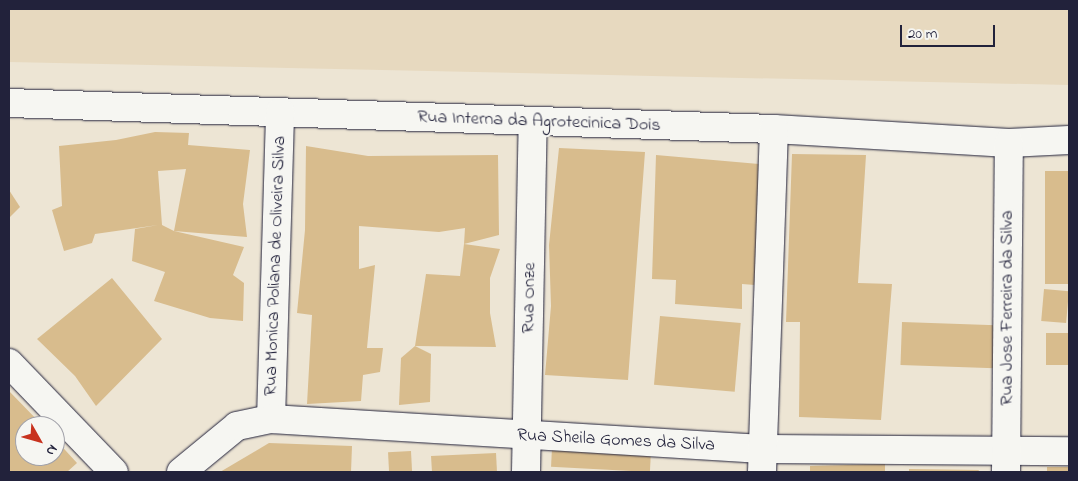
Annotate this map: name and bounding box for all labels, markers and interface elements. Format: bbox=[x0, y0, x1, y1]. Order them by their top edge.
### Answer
scale bar bbox=[903, 15, 998, 47]
text: 20 m bbox=[908, 23, 937, 45]
street label: Rua Interna da Agrotecinica Dois bbox=[417, 107, 661, 137]
street label: Rua Monica Poliana de Oliveira Silva bbox=[261, 136, 291, 396]
street label: Rua Jose Ferreira da Silva bbox=[997, 210, 1019, 406]
street label: Rua Onze bbox=[519, 262, 541, 334]
north arrow bbox=[15, 416, 65, 466]
street label: Rua Sheila Gomes da Silva bbox=[516, 425, 716, 457]
text: N bbox=[40, 440, 63, 460]

